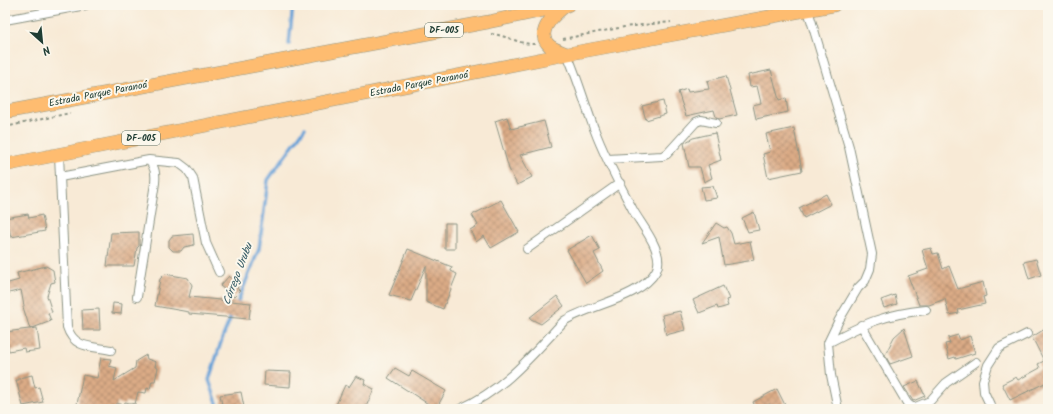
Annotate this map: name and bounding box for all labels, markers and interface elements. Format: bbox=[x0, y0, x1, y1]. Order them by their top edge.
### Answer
north arrow bbox=[22, 22, 62, 62]
road number: DF-005 bbox=[425, 23, 463, 37]
text: N bbox=[39, 40, 53, 60]
street label: Estrada Parque Paranoá bbox=[368, 66, 471, 101]
street label: Estrada Parque Paranoá bbox=[47, 76, 150, 111]
road number: DF-005 bbox=[122, 131, 160, 145]
water label: Córrego Urubu bbox=[218, 239, 259, 308]

